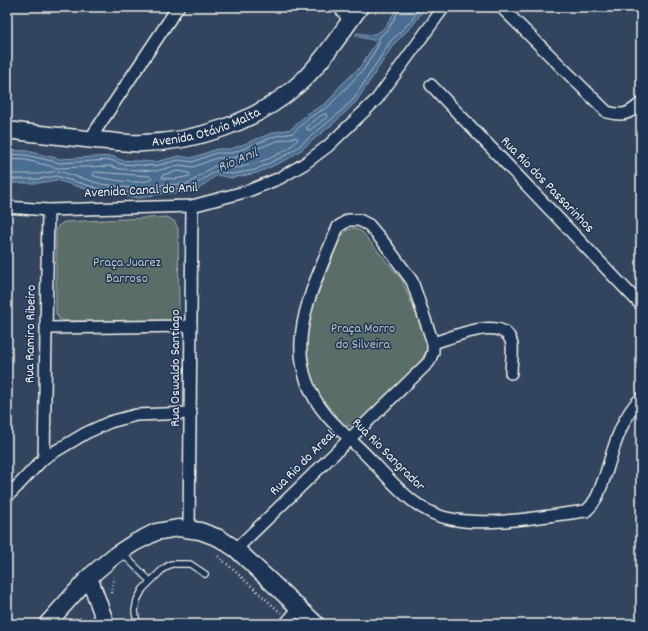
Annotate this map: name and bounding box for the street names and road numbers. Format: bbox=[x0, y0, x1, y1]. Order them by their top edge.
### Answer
street label: Avenida Otávio Malta bbox=[151, 103, 265, 153]
street label: Rua Rio dos Passarinhos bbox=[496, 132, 599, 238]
street label: Avenida Canal do Anil bbox=[84, 178, 199, 204]
street label: Rua Ramiro Ribeiro bbox=[20, 285, 42, 383]
street label: Rua Oswaldo Santiago bbox=[166, 309, 186, 427]
street label: Rua Rio Sangrador bbox=[347, 414, 430, 497]
street label: Rua Rio do Areal bbox=[265, 425, 341, 501]

